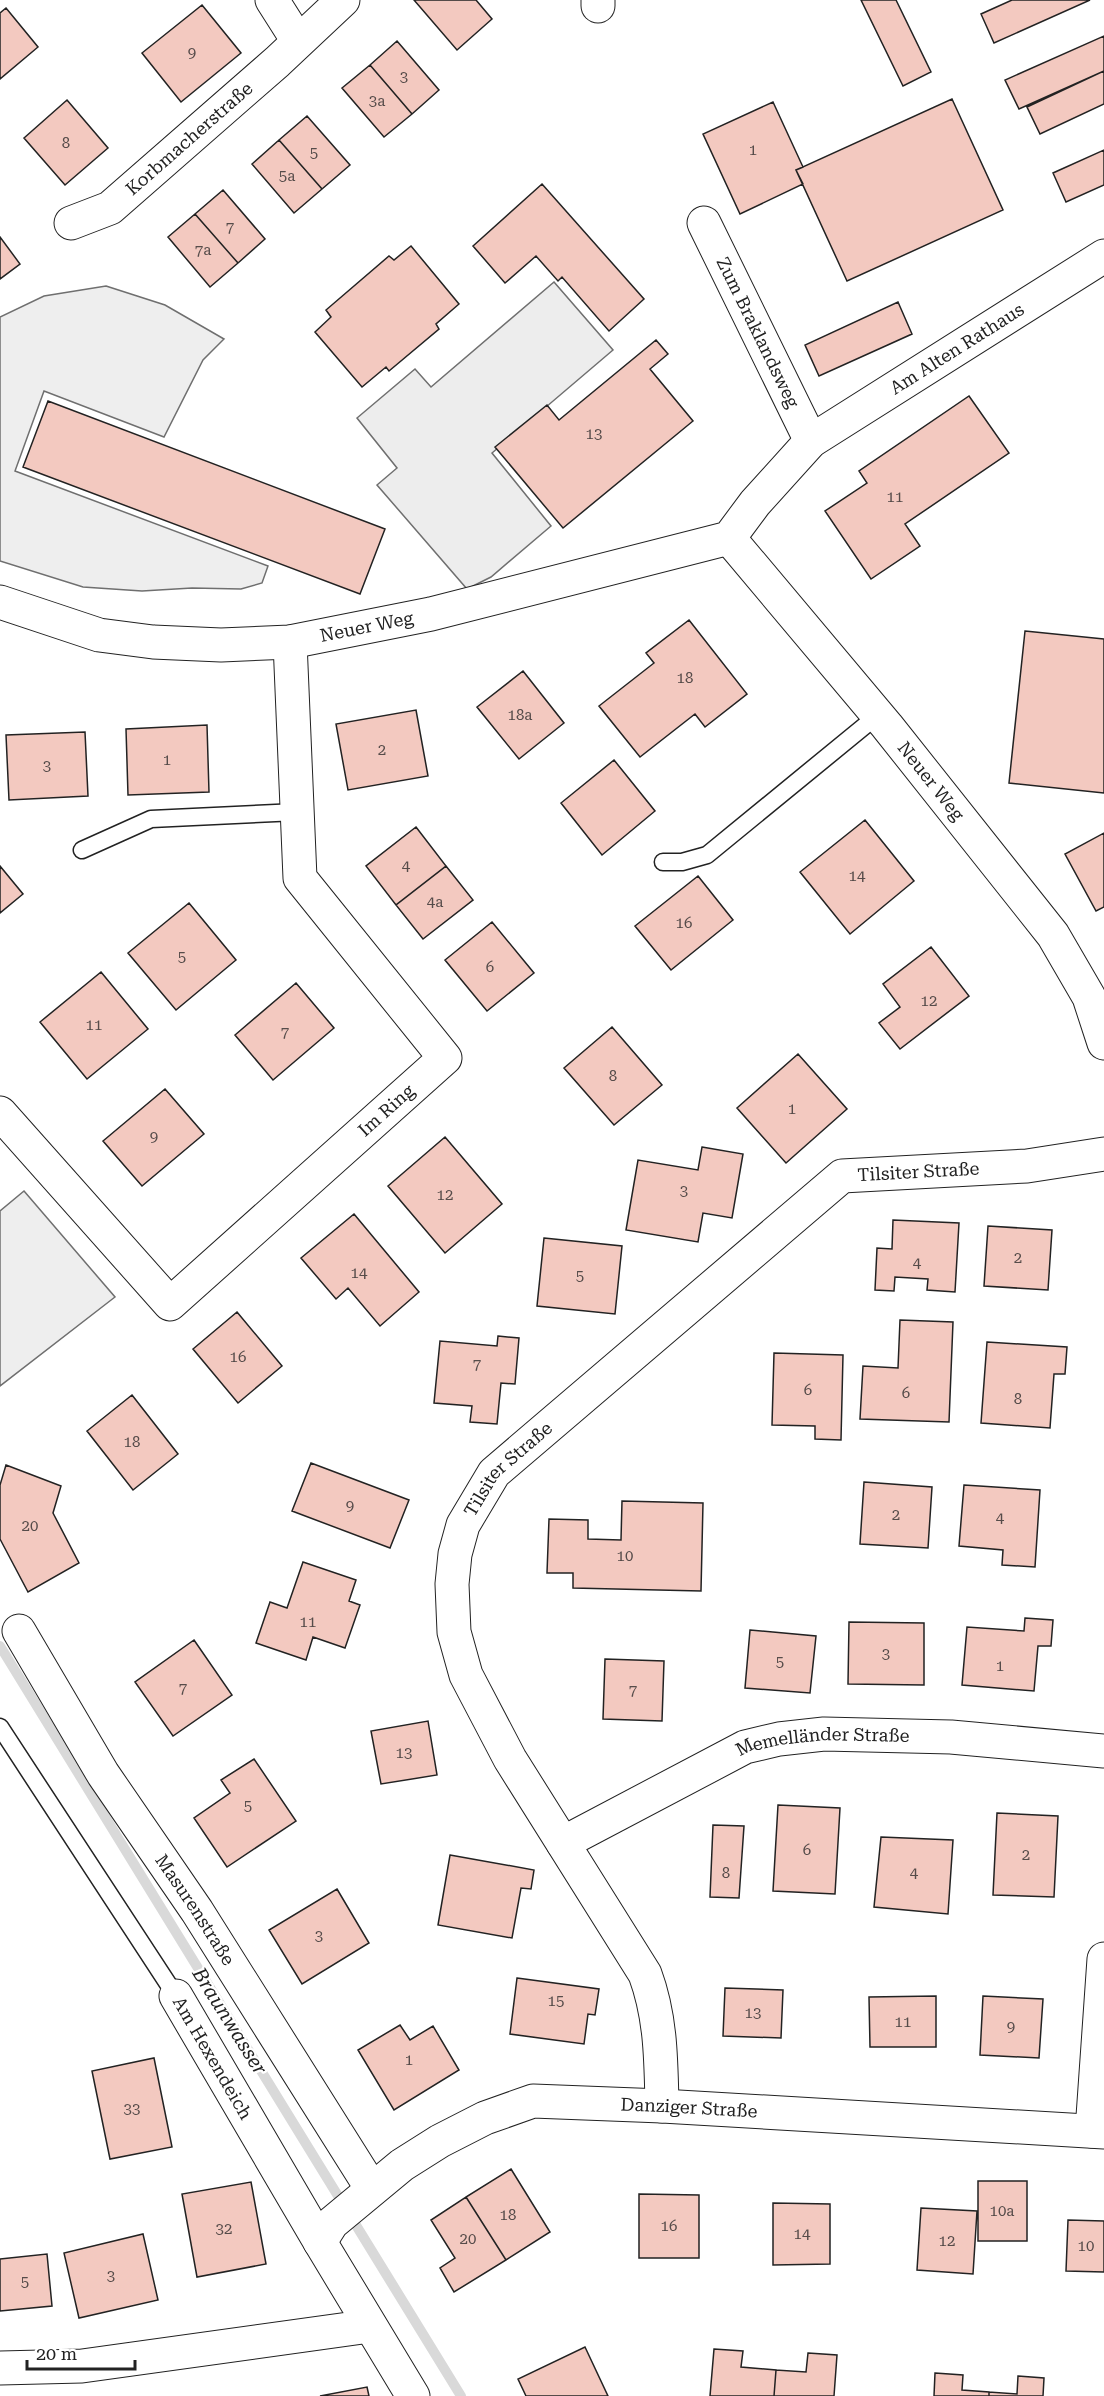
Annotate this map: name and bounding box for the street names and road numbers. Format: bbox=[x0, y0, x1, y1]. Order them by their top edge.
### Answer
street label: Korbmacherstraße bbox=[121, 77, 257, 199]
street label: Zum Braklandsweg bbox=[712, 254, 804, 412]
street label: Am Alten Rathaus bbox=[886, 298, 1028, 399]
street label: Neuer Weg bbox=[318, 607, 416, 646]
street label: Neuer Weg bbox=[893, 737, 969, 825]
street label: Im Ring bbox=[354, 1079, 419, 1141]
street label: Tilsiter Straße bbox=[857, 1158, 980, 1185]
street label: Tilsiter Straße bbox=[459, 1417, 556, 1520]
street label: Memelländer Straße bbox=[732, 1723, 910, 1760]
street label: Masurenstraße bbox=[151, 1850, 240, 1969]
street label: Am Hexendeich bbox=[169, 1993, 257, 2123]
street label: Danziger Straße bbox=[620, 2093, 758, 2122]

